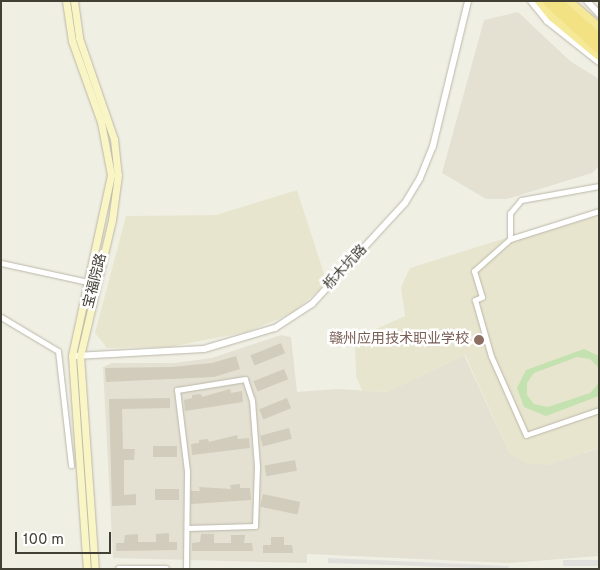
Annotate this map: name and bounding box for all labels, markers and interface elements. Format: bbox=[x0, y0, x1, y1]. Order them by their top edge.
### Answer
street label: 栎木坑路 bbox=[321, 242, 371, 294]
street label: 宝福院路 bbox=[81, 252, 111, 310]
place label: 赣州应用技术职业学校 bbox=[329, 332, 469, 348]
marker: 赣州应用技术职业学校 bbox=[473, 334, 485, 346]
scale bar bbox=[18, 522, 114, 554]
text: 100 m bbox=[23, 531, 64, 550]

